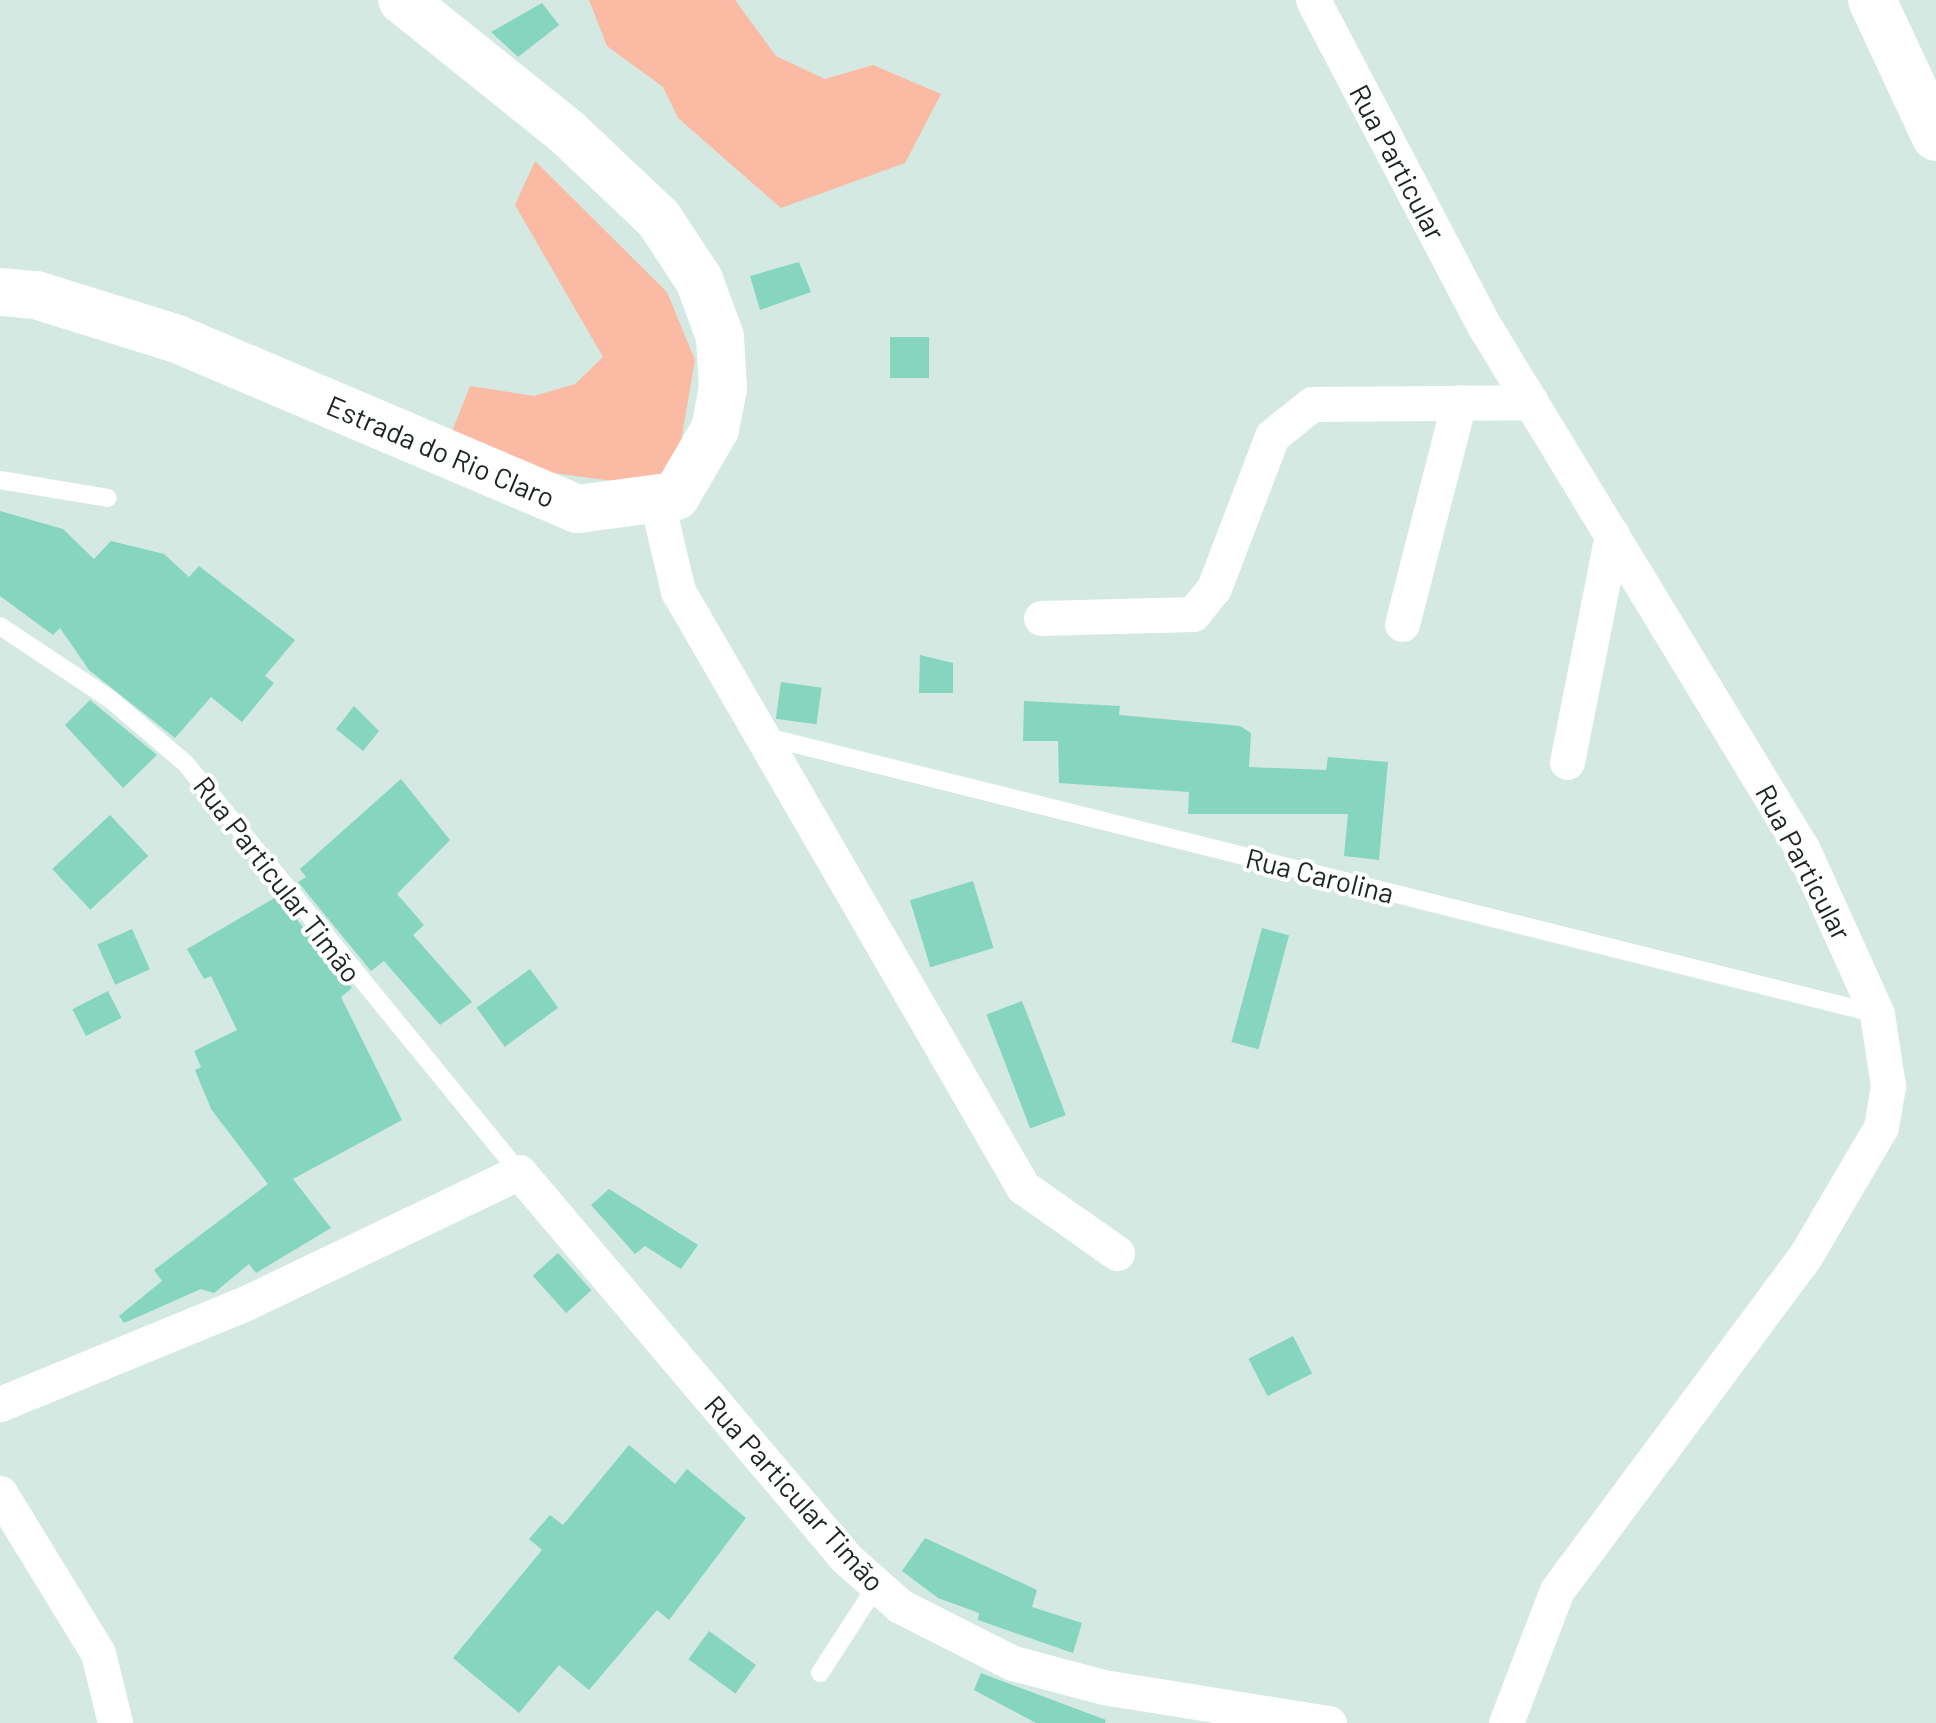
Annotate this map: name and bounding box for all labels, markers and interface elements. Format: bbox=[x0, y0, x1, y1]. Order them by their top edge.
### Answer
street label: Rua Particular bbox=[1343, 78, 1453, 246]
street label: Estrada do Rio Claro bbox=[322, 388, 560, 514]
street label: Rua Particular Timão bbox=[187, 769, 369, 989]
street label: Rua Particular bbox=[1749, 778, 1859, 946]
street label: Rua Carolina bbox=[1242, 840, 1398, 910]
street label: Rua Particular Timão bbox=[698, 1388, 892, 1598]

